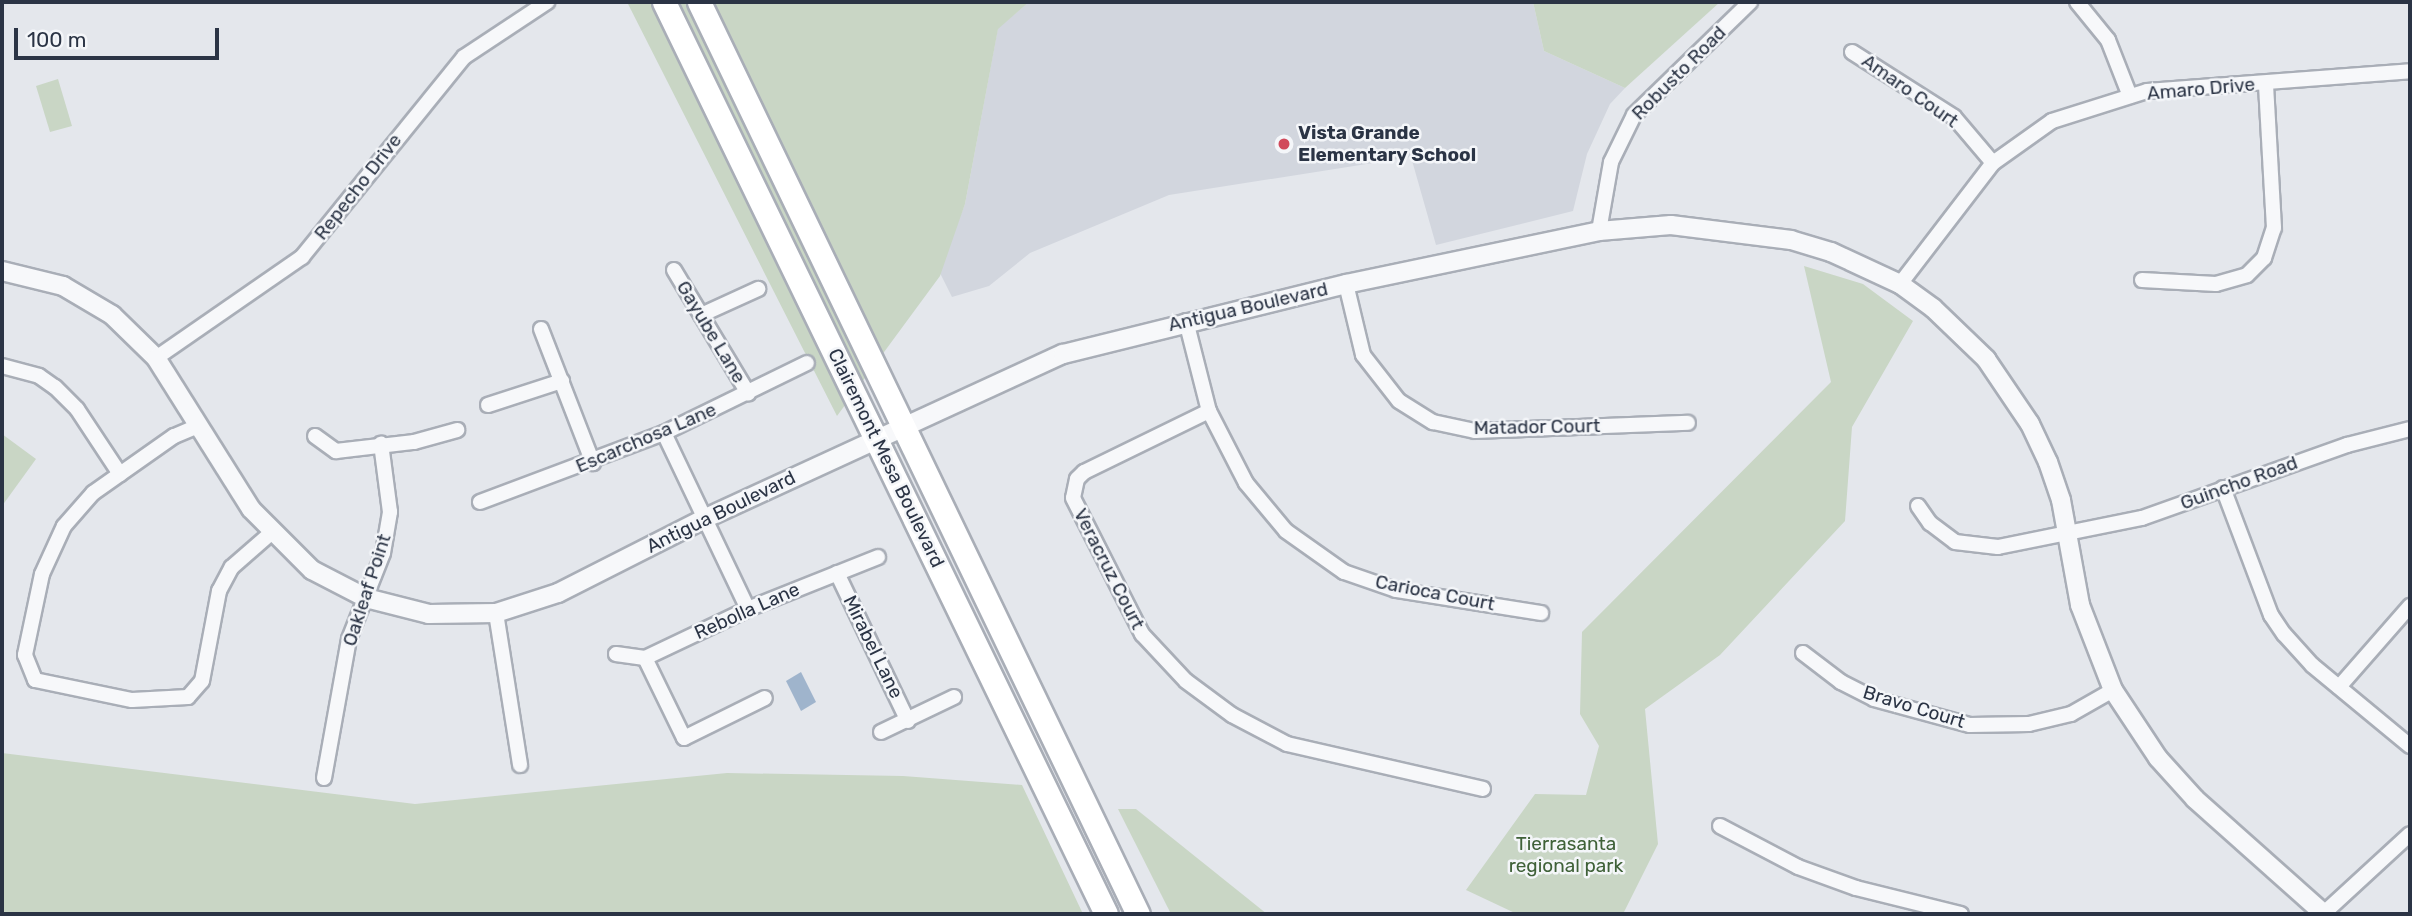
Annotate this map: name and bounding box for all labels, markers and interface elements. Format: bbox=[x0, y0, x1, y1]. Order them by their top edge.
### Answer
scale bar bbox=[18, 14, 222, 58]
street label: Robusto Road bbox=[1627, 21, 1731, 125]
text: 100 m bbox=[27, 27, 86, 52]
street label: Amaro Court bbox=[1857, 49, 1963, 133]
street label: Amaro Drive bbox=[2146, 73, 2256, 105]
place label: Vista Grande Elementary School bbox=[1298, 122, 1477, 166]
street label: Repecho Drive bbox=[310, 129, 406, 245]
marker: Vista Grande Elementary School bbox=[1276, 136, 1292, 152]
street label: Gayube Lane bbox=[672, 277, 750, 387]
street label: Antigua Boulevard bbox=[1166, 278, 1330, 336]
street label: Clairemont Mesa Boulevard bbox=[823, 345, 949, 571]
street label: Escarchosa Lane bbox=[572, 398, 720, 478]
street label: Matador Court bbox=[1473, 414, 1601, 440]
street label: Guincho Road bbox=[2177, 451, 2301, 515]
street label: Antigua Boulevard bbox=[643, 466, 799, 558]
street label: Veracruz Court bbox=[1069, 505, 1149, 633]
street label: Oakleaf Point bbox=[338, 531, 396, 649]
street label: Carioca Court bbox=[1373, 570, 1497, 616]
street label: Rebolla Lane bbox=[691, 578, 803, 644]
street label: Mirabel Lane bbox=[838, 592, 908, 702]
street label: Bravo Court bbox=[1860, 681, 1968, 733]
park label: Tierrasanta regional park bbox=[1509, 833, 1623, 877]

